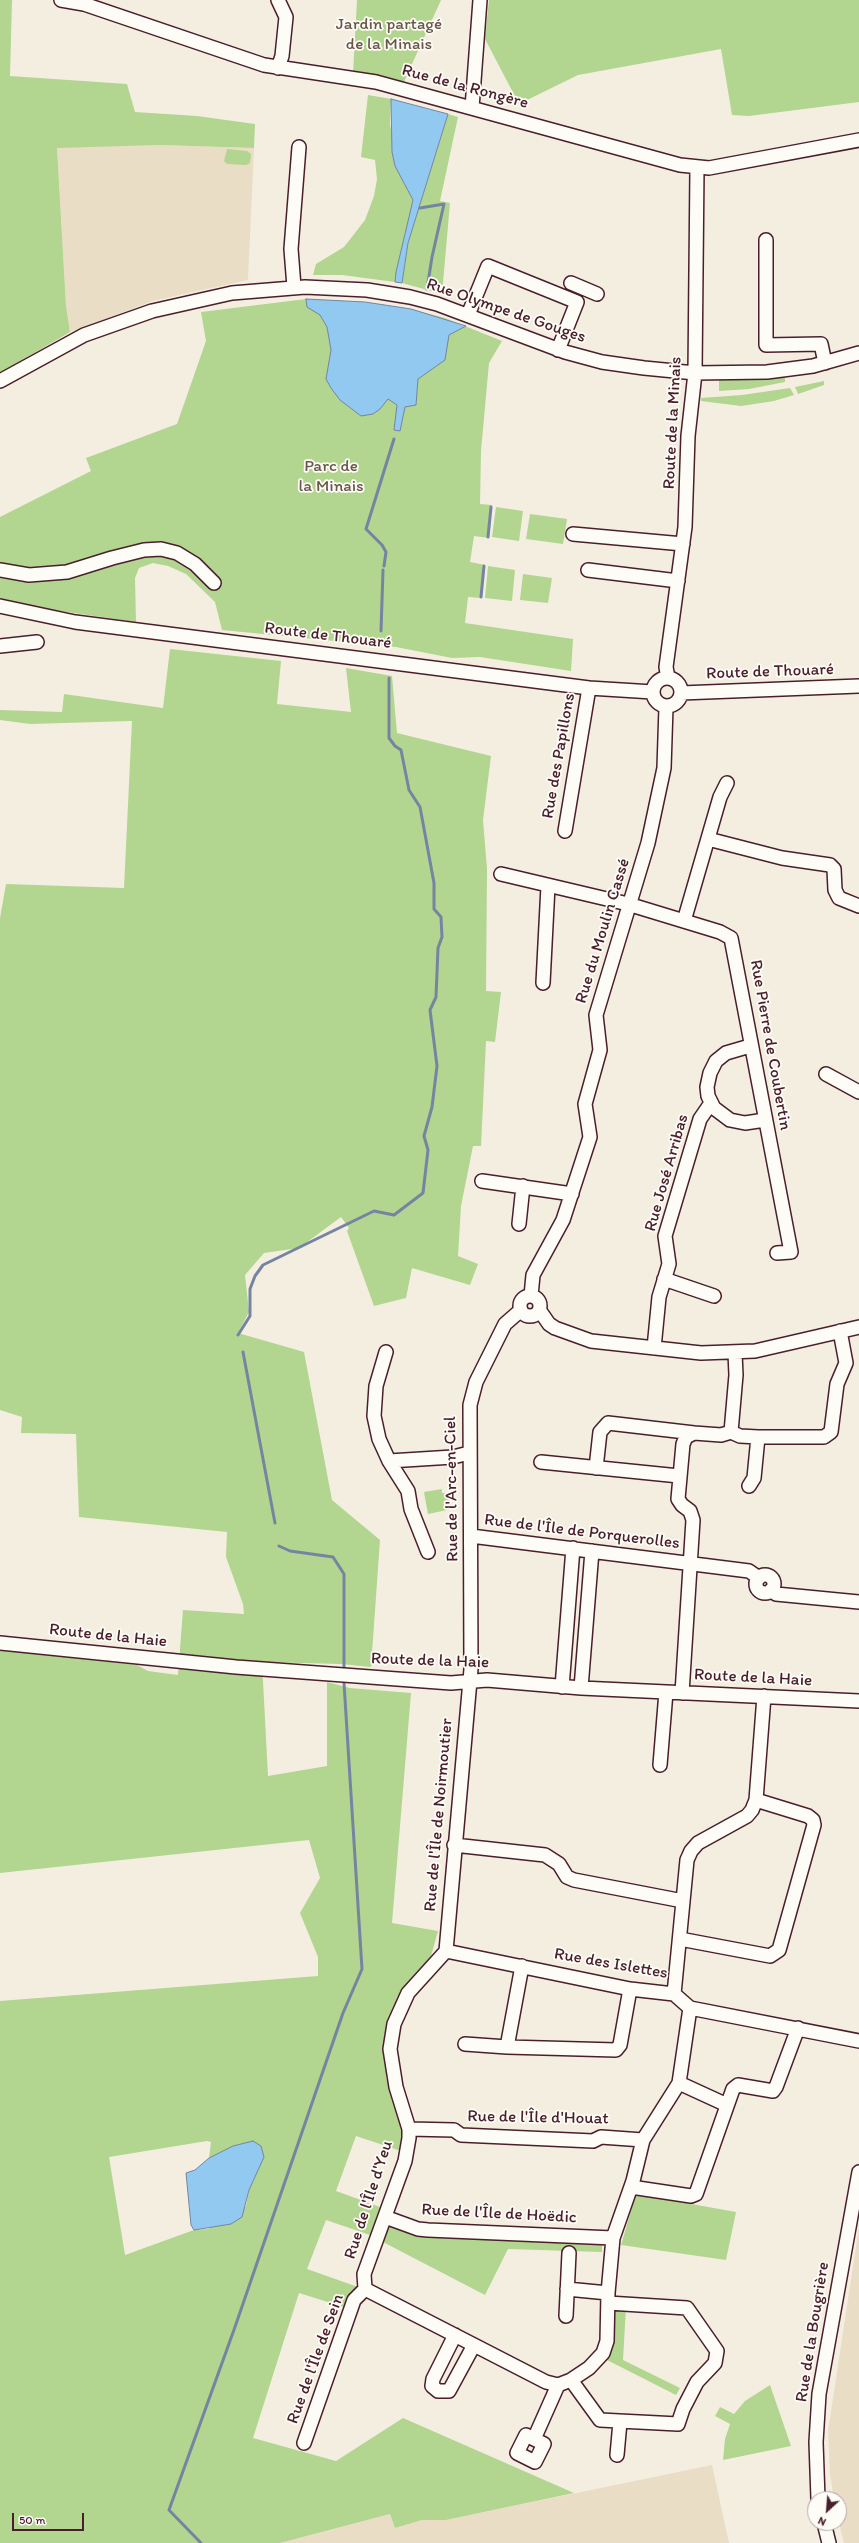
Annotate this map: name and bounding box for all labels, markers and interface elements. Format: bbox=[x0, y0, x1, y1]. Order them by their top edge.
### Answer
park label: Jardin partagé de la Minais bbox=[336, 15, 442, 55]
street label: Rue de la Rongère bbox=[399, 60, 531, 114]
street label: Rue Olympe de Gouges bbox=[424, 274, 588, 348]
street label: Route de la Minais bbox=[659, 356, 687, 490]
park label: Parc de la Minais bbox=[298, 457, 364, 497]
street label: Route de Thouaré bbox=[263, 618, 393, 654]
street label: Route de Thouaré bbox=[706, 660, 834, 684]
street label: Rue des Papillons bbox=[538, 692, 580, 820]
street label: Rue du Moulin Cassé bbox=[571, 856, 635, 1006]
street label: Rue Pierre de Coubertin bbox=[745, 958, 795, 1132]
street label: Rue José Arribas bbox=[641, 1112, 693, 1234]
street label: Rue de l'Arc-en-Ciel bbox=[441, 1416, 463, 1562]
street label: Rue de l'Île de Porquerolles bbox=[483, 1510, 681, 1554]
street label: Route de la Haie bbox=[48, 1620, 168, 1652]
street label: Route de la Haie bbox=[370, 1649, 490, 1673]
street label: Route de la Haie bbox=[693, 1665, 813, 1691]
street label: Rue de l'Île de Noirmoutier bbox=[420, 1718, 458, 1912]
street label: Rue des Islettes bbox=[553, 1944, 669, 1984]
street label: Rue de l'Île d'Houat bbox=[467, 2107, 609, 2129]
street label: Rue de l'Île d'Yeu bbox=[340, 2138, 398, 2262]
street label: Rue de l'Île de Hoëdic bbox=[421, 2200, 577, 2228]
street label: Rue de la Bougrière bbox=[792, 2260, 834, 2404]
street label: Rue de l'Île de Sein bbox=[283, 2291, 349, 2427]
north arrow bbox=[807, 2491, 847, 2531]
scale bar bbox=[14, 2505, 86, 2531]
text: 50 m bbox=[19, 2513, 45, 2527]
text: N bbox=[816, 2514, 828, 2529]

